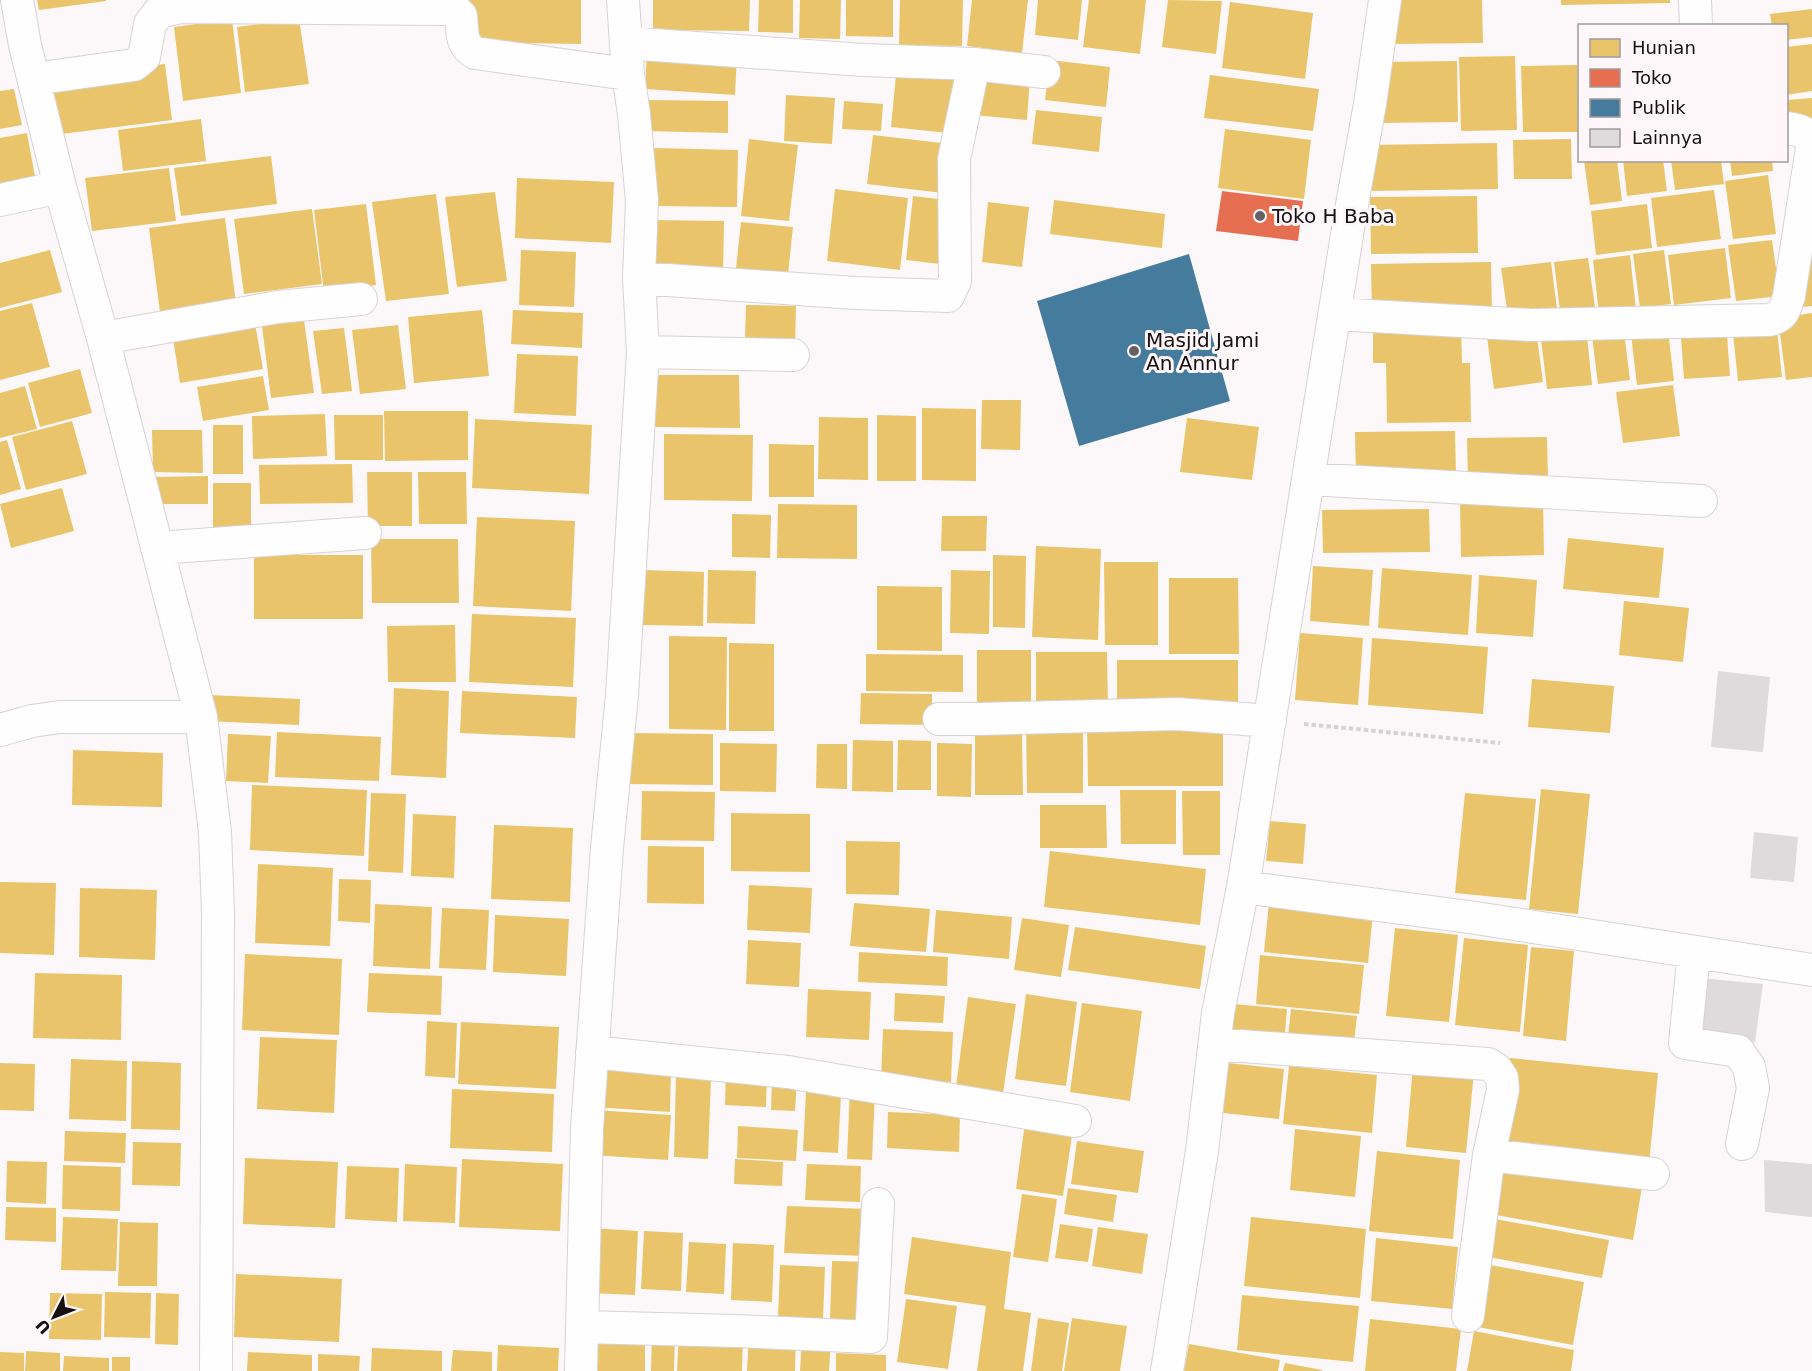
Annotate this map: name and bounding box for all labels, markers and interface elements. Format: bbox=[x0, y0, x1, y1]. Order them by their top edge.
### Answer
legend bbox=[1578, 24, 1788, 162]
text: Hunian bbox=[1632, 37, 1696, 58]
text: Toko bbox=[1631, 67, 1672, 88]
text: Publik bbox=[1632, 97, 1686, 118]
text: Lainnya bbox=[1632, 127, 1703, 148]
place label: Toko H Baba bbox=[1271, 204, 1395, 228]
marker: Toko H Baba bbox=[1253, 209, 1267, 223]
place label: Masjid Jami An Annur bbox=[1146, 328, 1259, 375]
marker: Masjid Jami An Annur bbox=[1127, 344, 1141, 358]
north arrow bbox=[24, 1287, 84, 1347]
text: U bbox=[32, 1316, 55, 1338]

